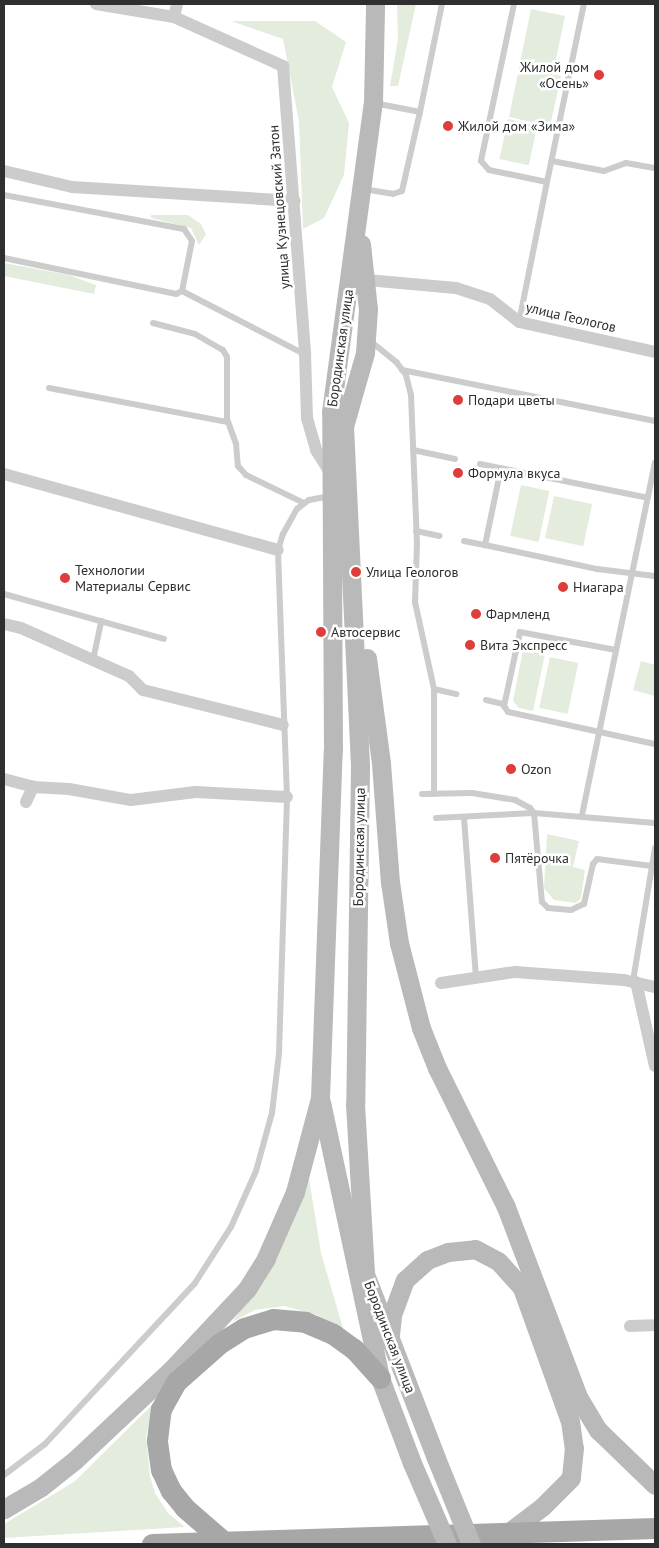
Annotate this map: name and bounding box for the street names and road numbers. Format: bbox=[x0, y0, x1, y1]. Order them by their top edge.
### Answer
street label: улица Кузнецовский Затон bbox=[265, 124, 293, 290]
street label: Бородинская улица bbox=[323, 288, 357, 408]
street label: улица Геологов bbox=[524, 298, 618, 336]
street label: Бородинская улица bbox=[350, 787, 368, 907]
street label: Бородинская улица bbox=[361, 1278, 419, 1396]

